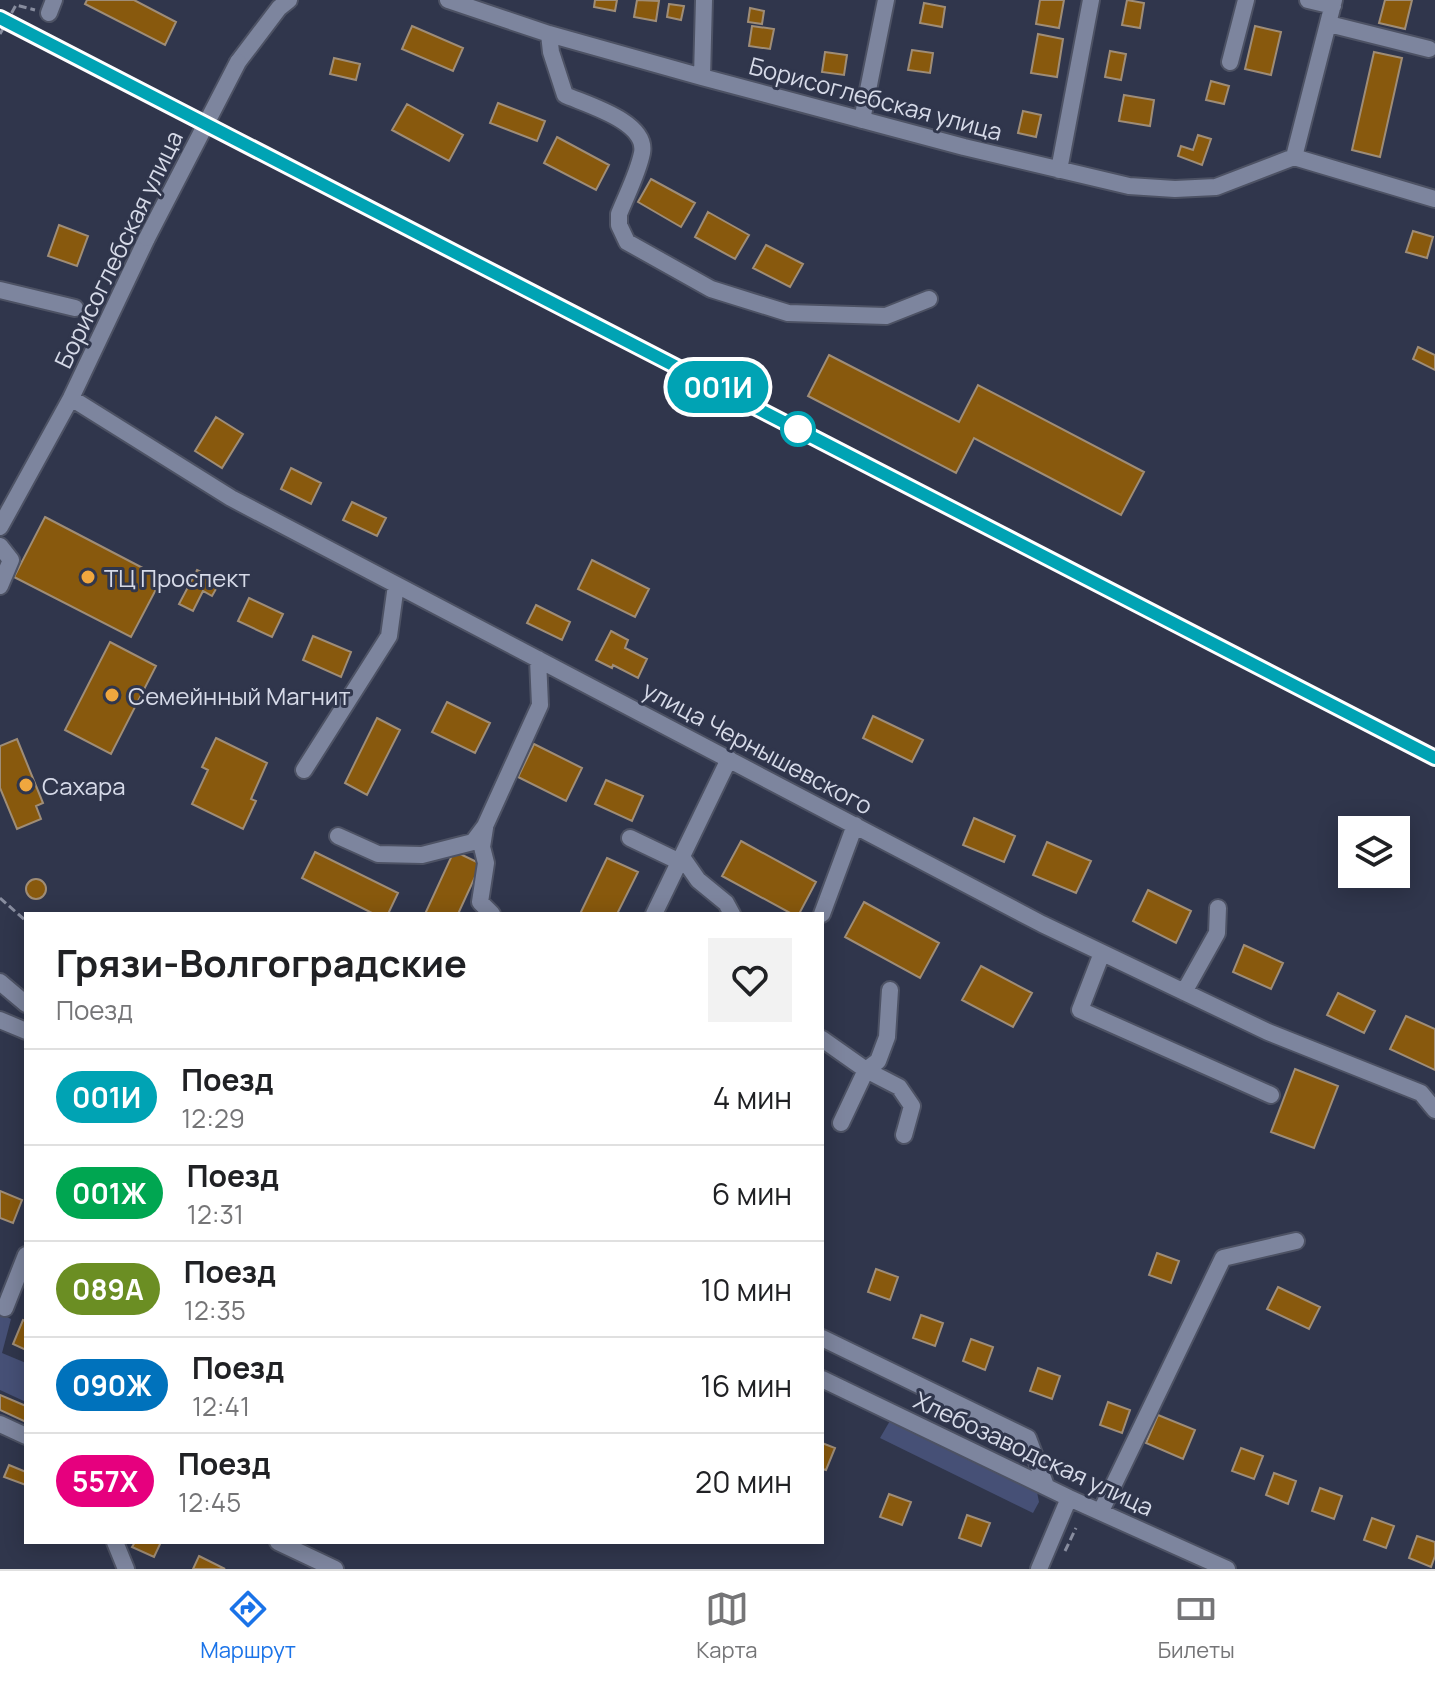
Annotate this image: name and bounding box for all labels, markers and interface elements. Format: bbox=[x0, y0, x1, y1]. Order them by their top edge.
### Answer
street label: Борисоглебская улица bbox=[746, 48, 1006, 148]
street label: Борисоглебская улица bbox=[46, 125, 190, 373]
line badge: 001И bbox=[662, 361, 774, 413]
text: 001И bbox=[683, 368, 753, 406]
unlabelled marker bbox=[781, 412, 815, 446]
place label: ТЦ Проспект bbox=[104, 561, 250, 594]
marker: ТЦ Проспект bbox=[79, 568, 97, 586]
street label: улица Чернышевского bbox=[637, 672, 879, 822]
place label: Семейнный Магнит bbox=[128, 679, 351, 712]
marker: Семейнный Магнит bbox=[103, 686, 121, 704]
place label: Сахара bbox=[42, 769, 126, 802]
marker: Сахара bbox=[17, 776, 35, 794]
map controls bbox=[1338, 816, 1410, 888]
button: layers bbox=[1338, 816, 1410, 888]
text: Грязи-Волгоградские bbox=[56, 936, 467, 988]
button: heart bbox=[708, 938, 792, 1022]
text: Поезд bbox=[56, 992, 133, 1028]
text: Поезд bbox=[181, 1059, 274, 1100]
text: 4 мин bbox=[713, 1077, 792, 1118]
text: 001И bbox=[72, 1078, 141, 1116]
text: 12:29 bbox=[181, 1100, 245, 1136]
text: Поезд bbox=[187, 1155, 279, 1196]
text: 6 мин bbox=[712, 1173, 792, 1214]
text: 001Ж bbox=[72, 1174, 147, 1212]
text: 12:31 bbox=[187, 1196, 244, 1232]
text: Поезд bbox=[184, 1251, 276, 1292]
text: 10 мин bbox=[700, 1269, 792, 1310]
text: 089А bbox=[72, 1270, 144, 1308]
text: 12:35 bbox=[184, 1292, 246, 1328]
text: Поезд bbox=[192, 1347, 284, 1388]
text: 16 мин bbox=[700, 1365, 792, 1406]
text: 090Ж bbox=[72, 1366, 152, 1404]
street label: Хлебозаводская улица bbox=[909, 1383, 1159, 1523]
text: 12:41 bbox=[192, 1388, 250, 1424]
text: Поезд bbox=[178, 1443, 270, 1484]
text: 20 мин bbox=[695, 1461, 792, 1502]
text: 557Х bbox=[72, 1462, 138, 1500]
text: 12:45 bbox=[178, 1484, 241, 1520]
tab: Маршрут bbox=[200, 1587, 296, 1665]
tab: Карта bbox=[696, 1587, 757, 1665]
tab: Билеты bbox=[1158, 1587, 1235, 1665]

